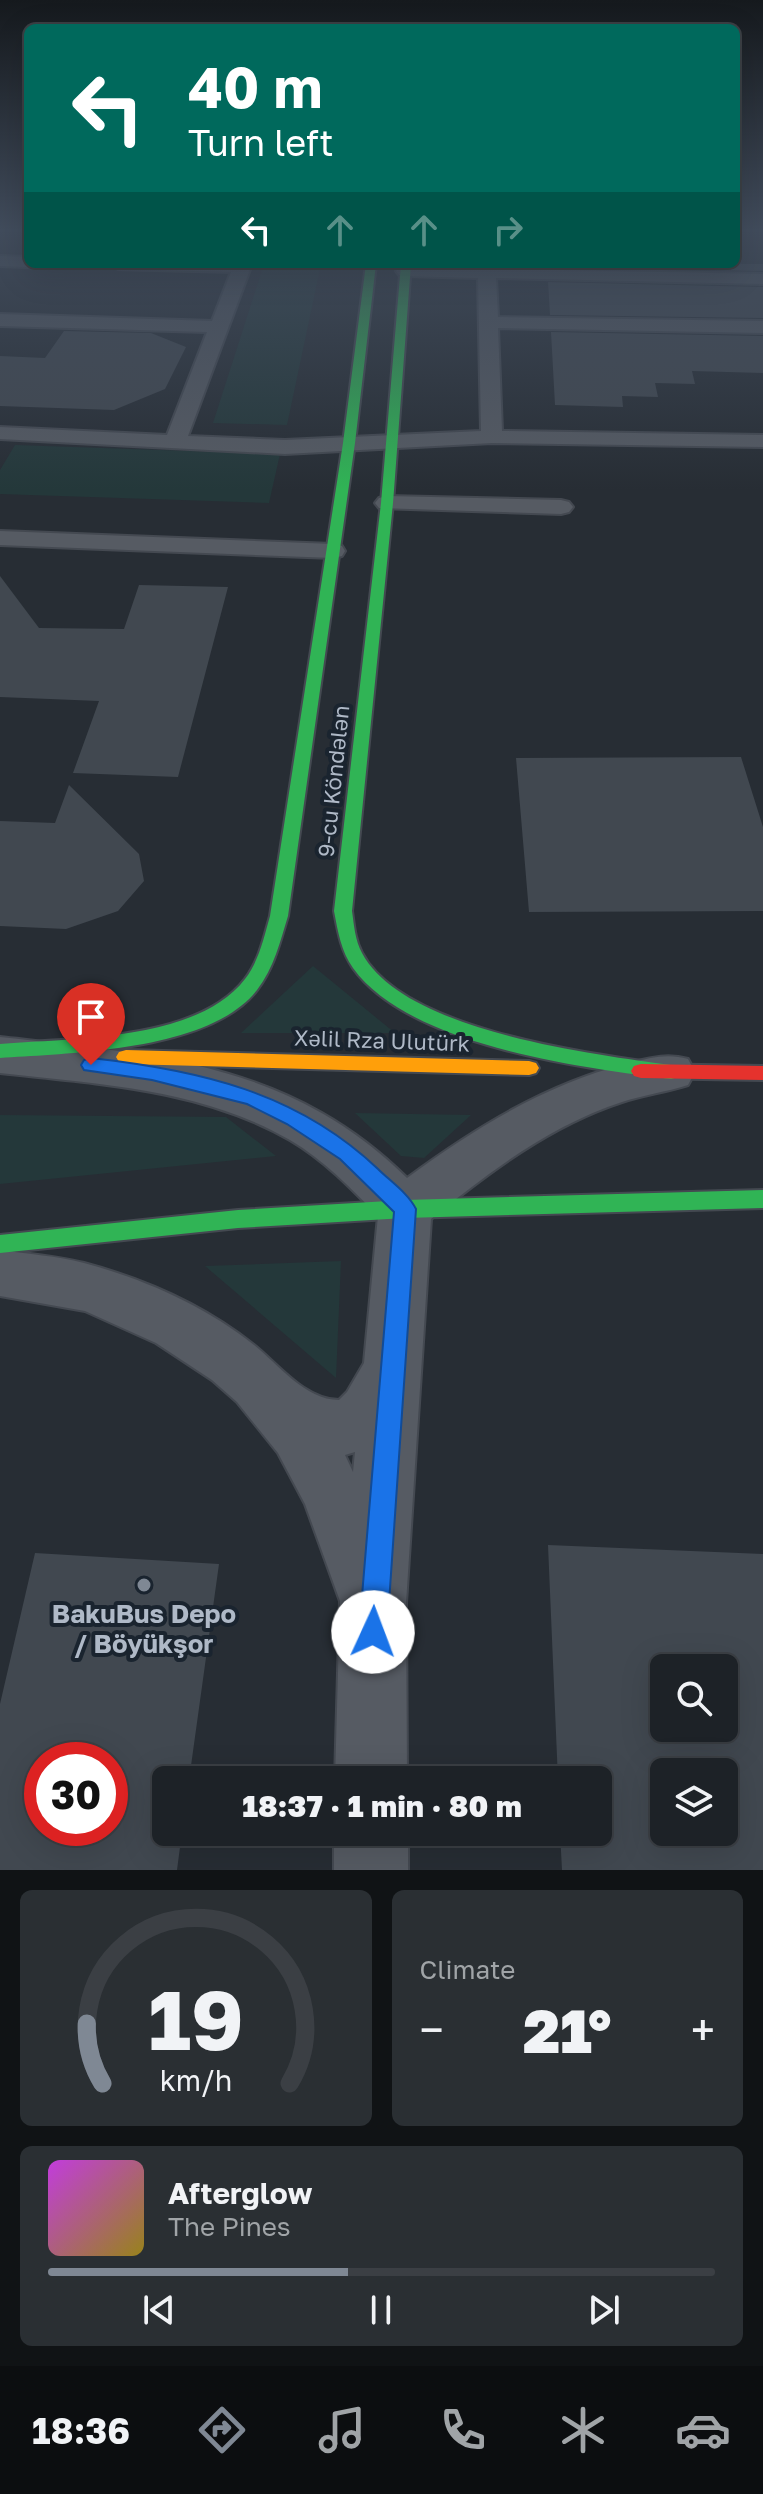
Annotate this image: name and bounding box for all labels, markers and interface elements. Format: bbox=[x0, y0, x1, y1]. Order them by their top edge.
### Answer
text: 40 m bbox=[188, 53, 322, 120]
icon: left bbox=[56, 56, 160, 160]
text: Turn left bbox=[188, 121, 334, 164]
icon: left bbox=[234, 208, 278, 252]
icon: ahead bbox=[318, 208, 362, 252]
icon: ahead bbox=[402, 208, 446, 252]
icon: right bbox=[486, 208, 530, 252]
street label: 9-cu Köndələn bbox=[312, 704, 354, 858]
pin bbox=[57, 983, 125, 1065]
icon: arrive bbox=[69, 995, 113, 1039]
street label: Xəlil Rza Ulutürk bbox=[294, 1023, 470, 1057]
marker: BakuBus Depo / Böyükşor bbox=[135, 1576, 153, 1594]
position arrow bbox=[331, 1590, 415, 1674]
place label: BakuBus Depo / Böyükşor bbox=[52, 1598, 236, 1659]
map controls bbox=[650, 1654, 738, 1846]
button: search bbox=[650, 1654, 738, 1742]
speed limit sign: 30 bbox=[24, 1742, 128, 1846]
button: layers bbox=[650, 1758, 738, 1846]
text: 18:37 · 1 min · 80 m bbox=[242, 1788, 522, 1824]
text: Climate bbox=[420, 1954, 515, 1985]
text: 19 bbox=[148, 1968, 244, 2068]
text: 21° bbox=[523, 1994, 611, 2066]
text: − bbox=[420, 2003, 444, 2056]
text: + bbox=[691, 2003, 715, 2056]
text: km/h bbox=[159, 2063, 232, 2097]
text: Afterglow bbox=[168, 2175, 312, 2211]
text: The Pines bbox=[168, 2211, 291, 2242]
icon: previous bbox=[137, 2288, 181, 2332]
icon: pause bbox=[359, 2288, 403, 2332]
icon: next bbox=[582, 2288, 626, 2332]
icon: directions bbox=[194, 2402, 250, 2458]
icon: music bbox=[314, 2402, 370, 2458]
icon: phone bbox=[435, 2402, 491, 2458]
icon: climate bbox=[555, 2402, 611, 2458]
icon: car bbox=[675, 2402, 731, 2458]
text: 18:36 bbox=[32, 2409, 130, 2452]

